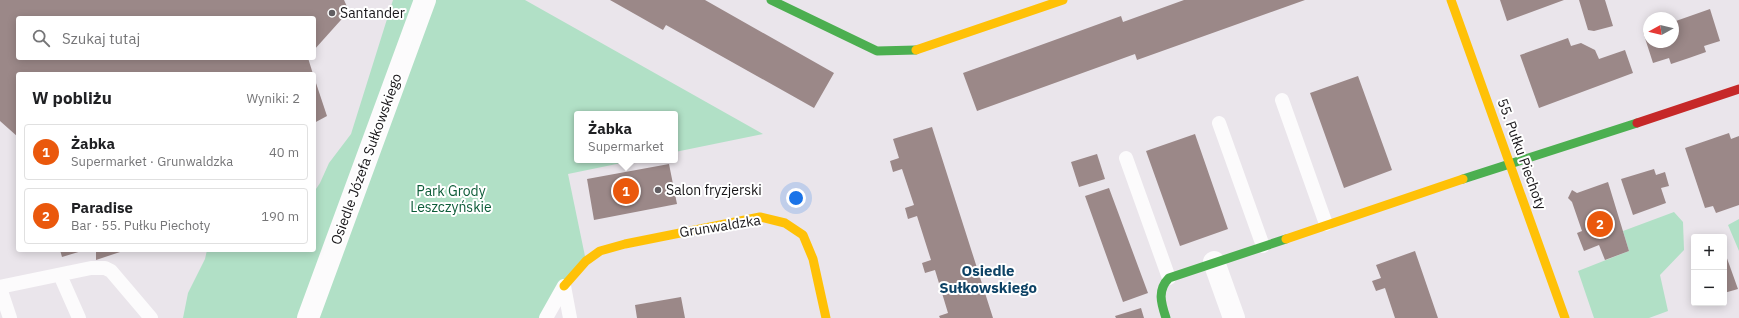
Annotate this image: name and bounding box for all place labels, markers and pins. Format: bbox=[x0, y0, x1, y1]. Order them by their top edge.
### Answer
place label: Santander bbox=[340, 4, 405, 22]
marker: Santander bbox=[327, 8, 337, 18]
pin: 1 bbox=[613, 176, 639, 206]
place label: Salon fryzjerski bbox=[666, 181, 762, 199]
marker: Salon fryzjerski bbox=[653, 185, 663, 195]
pin: 2 bbox=[1587, 209, 1613, 239]

